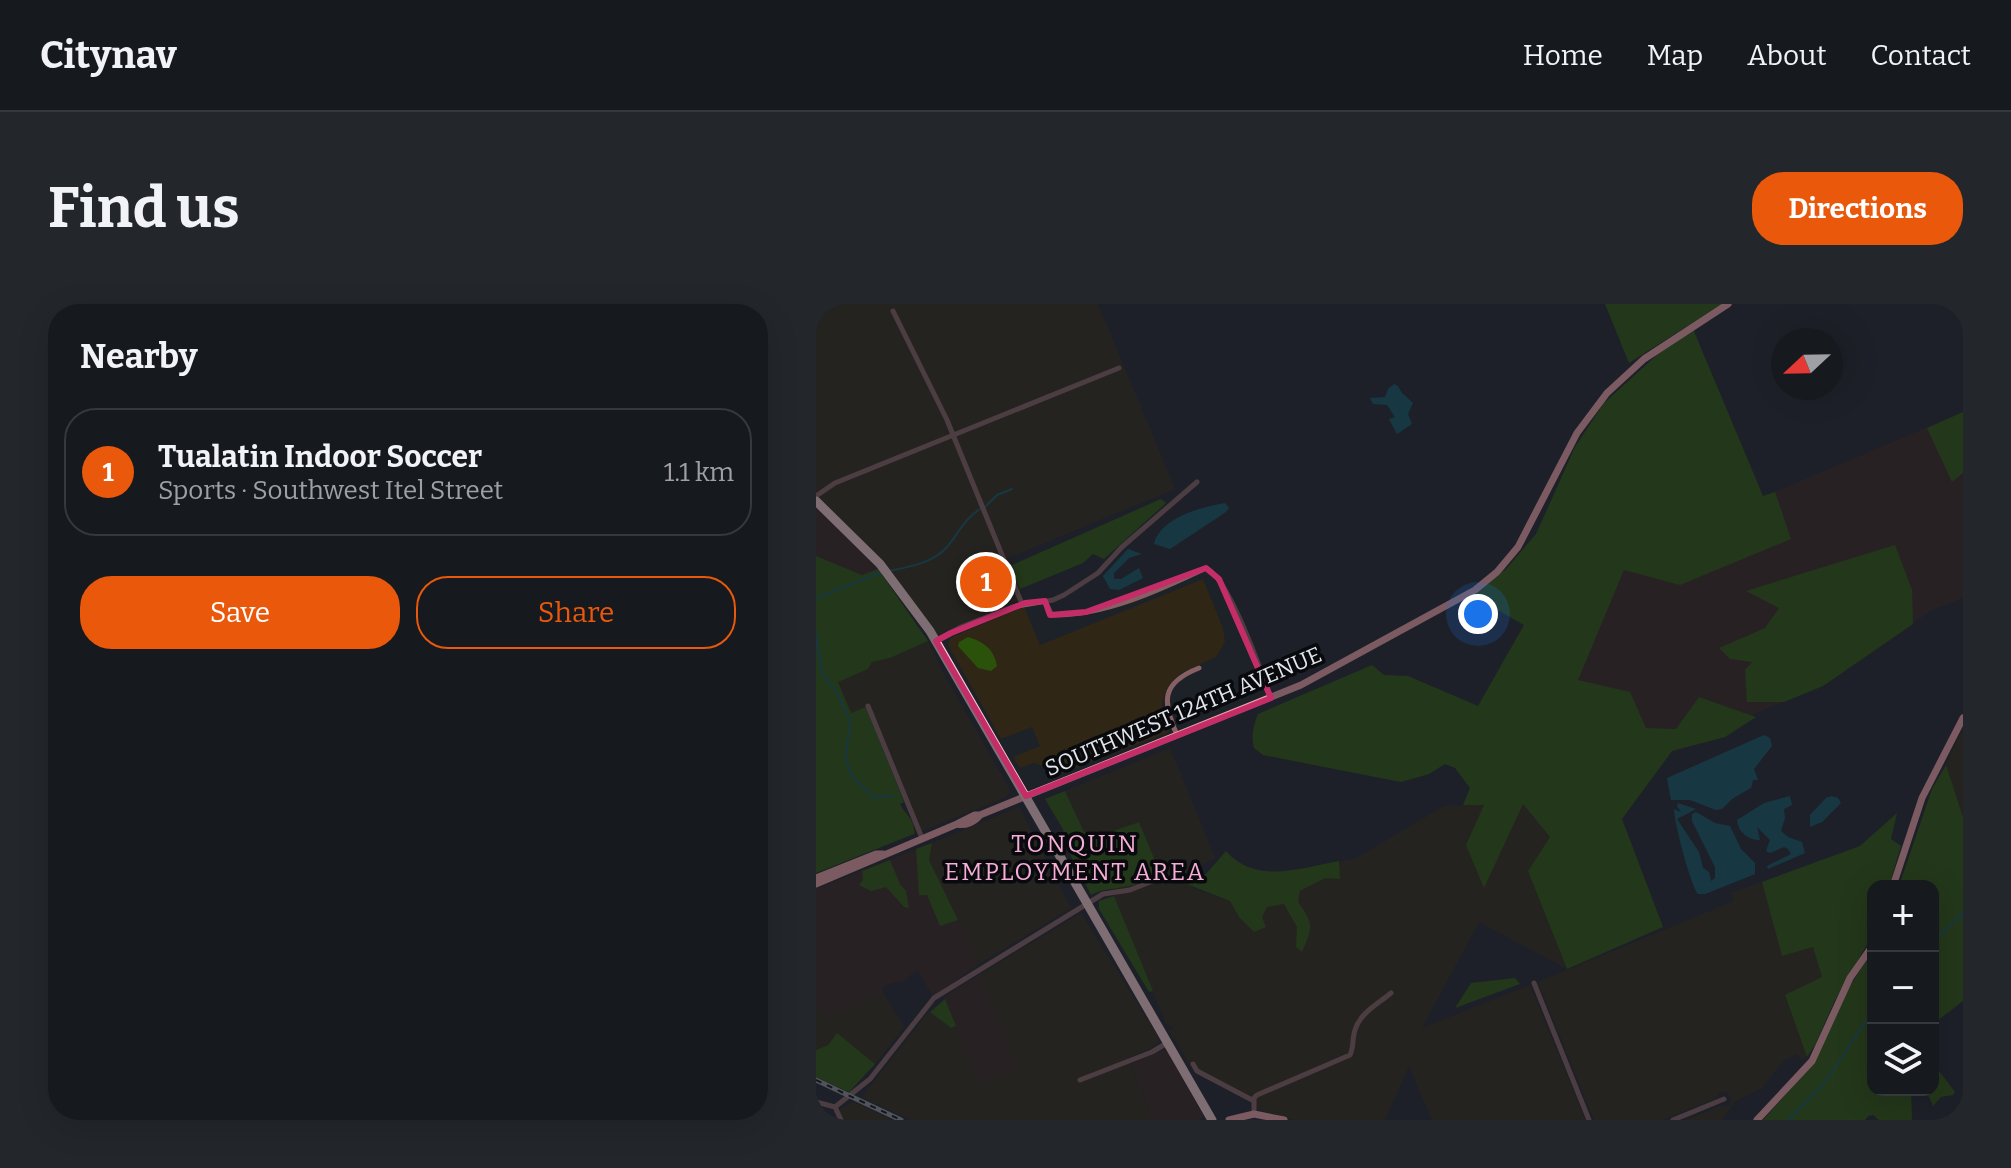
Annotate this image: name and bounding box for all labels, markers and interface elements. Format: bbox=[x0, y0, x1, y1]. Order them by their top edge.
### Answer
text: Citynav bbox=[40, 32, 177, 78]
text: Home bbox=[1523, 39, 1603, 72]
text: Map bbox=[1647, 39, 1703, 72]
text: About bbox=[1747, 39, 1827, 72]
text: Contact bbox=[1871, 39, 1971, 72]
button: Directions bbox=[1752, 172, 1963, 245]
text: Find us bbox=[48, 175, 240, 242]
north arrow bbox=[1771, 328, 1843, 400]
text: Nearby bbox=[80, 336, 198, 377]
text: Tualatin Indoor Soccer bbox=[158, 439, 482, 475]
text: 1 bbox=[102, 457, 114, 488]
text: 1.1 km bbox=[664, 457, 734, 488]
text: Sports · Southwest Itel Street bbox=[158, 475, 503, 506]
pin: 1 bbox=[960, 552, 1012, 612]
button: Save bbox=[80, 576, 400, 649]
button: Share bbox=[416, 576, 736, 649]
your location bbox=[1458, 594, 1498, 634]
street label: SOUTHWEST 124TH AVENUE bbox=[1041, 641, 1326, 782]
district label: TONQUIN EMPLOYMENT AREA bbox=[944, 830, 1206, 886]
map controls bbox=[1867, 880, 1939, 1096]
button: + bbox=[1867, 880, 1939, 952]
button: − bbox=[1867, 952, 1939, 1024]
button: layers bbox=[1867, 1024, 1939, 1096]

